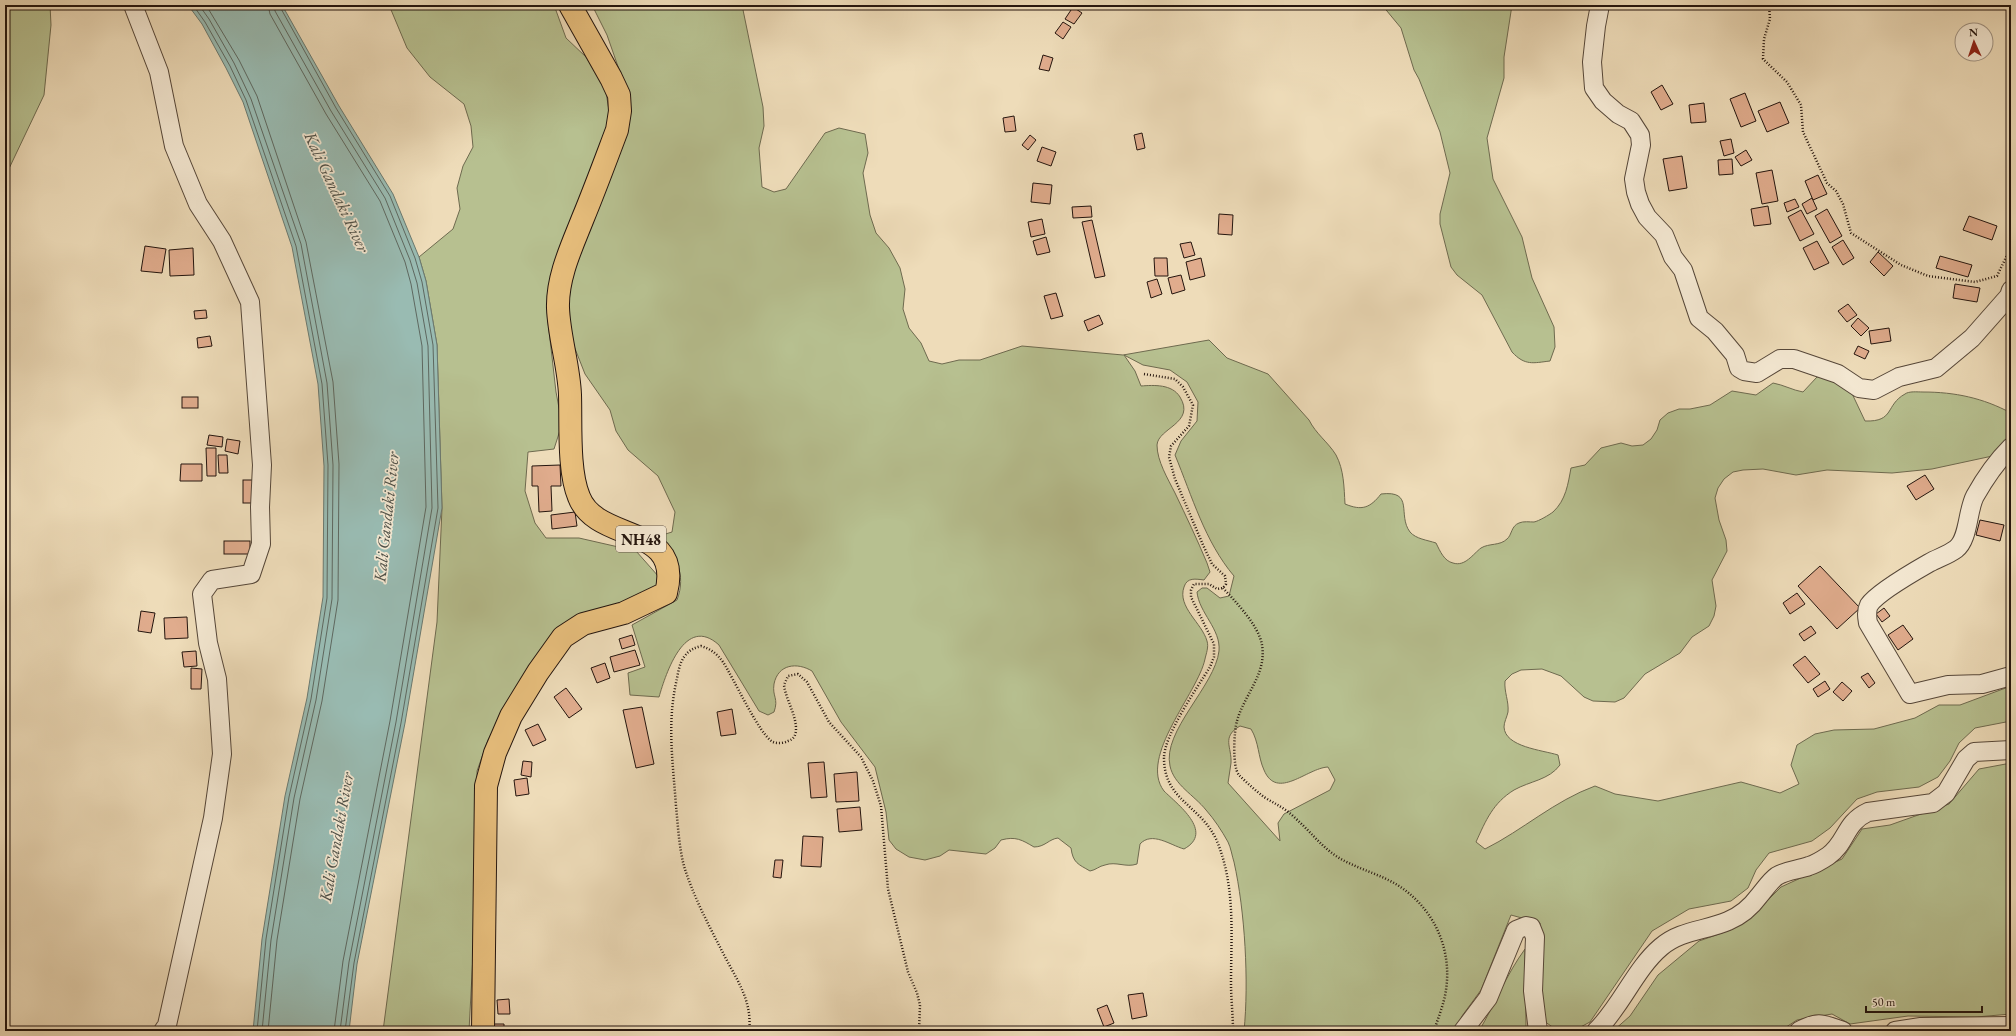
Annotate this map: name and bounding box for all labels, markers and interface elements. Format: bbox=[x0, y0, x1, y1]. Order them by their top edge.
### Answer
north arrow bbox=[1954, 22, 1994, 62]
text: N bbox=[1969, 25, 1978, 39]
water label: Kali Gandaki River bbox=[299, 127, 375, 257]
water label: Kali Gandaki River bbox=[368, 449, 404, 584]
road number: NH48 bbox=[616, 526, 666, 552]
water label: Kali Gandaki River bbox=[314, 769, 358, 904]
scale bar bbox=[1866, 988, 1982, 1014]
text: 50 m bbox=[1872, 994, 1896, 1010]

